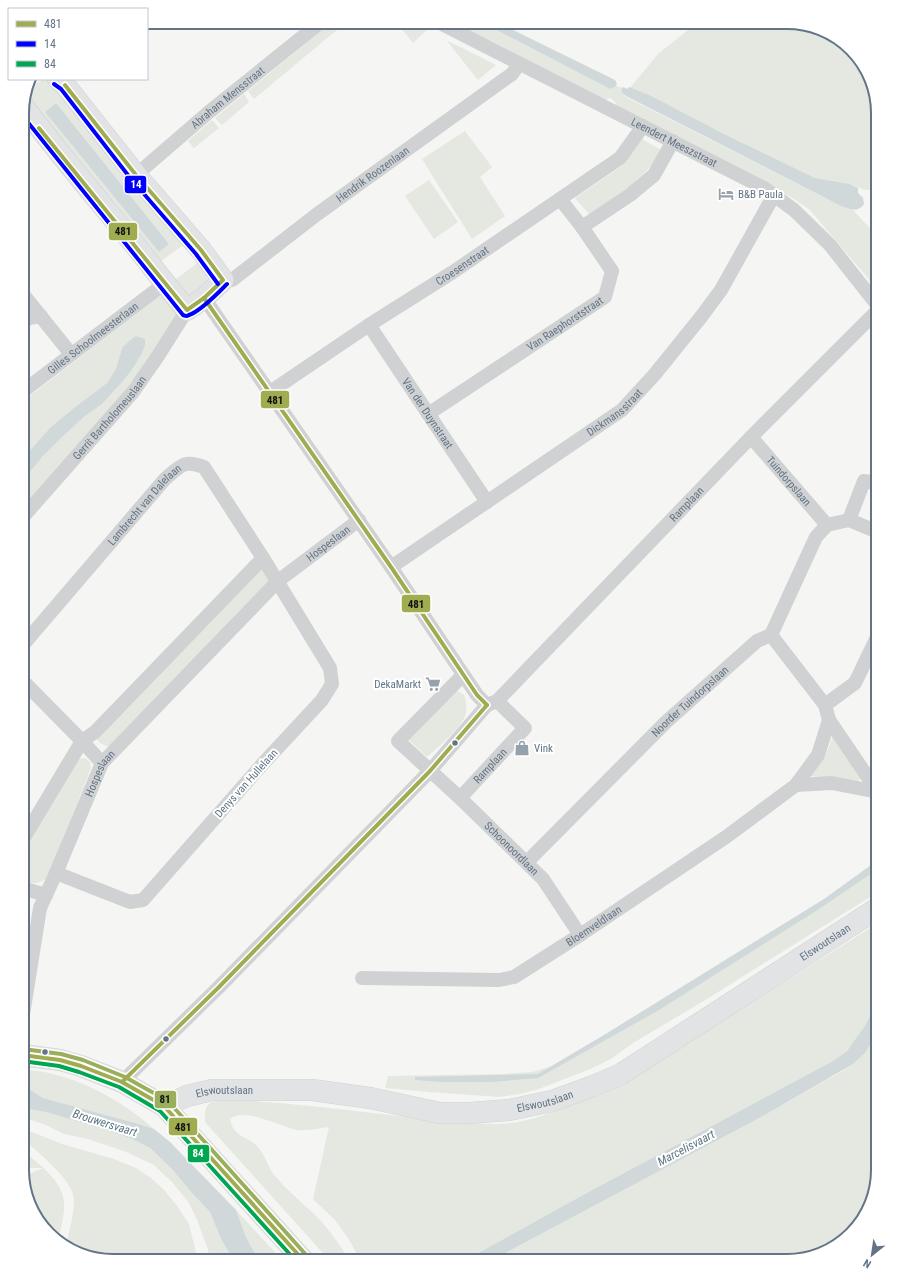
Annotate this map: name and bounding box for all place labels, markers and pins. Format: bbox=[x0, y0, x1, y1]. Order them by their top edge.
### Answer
hotel icon: B&B Paula bbox=[717, 185, 735, 203]
place label: B&B Paula bbox=[738, 188, 783, 201]
supermarket icon: DekaMarkt bbox=[424, 675, 442, 693]
place label: DekaMarkt bbox=[374, 678, 421, 691]
unlabelled marker bbox=[450, 738, 460, 748]
shop icon: Vink bbox=[513, 739, 531, 757]
place label: Vink bbox=[534, 742, 553, 755]
unlabelled marker bbox=[161, 1034, 171, 1044]
unlabelled marker bbox=[40, 1047, 50, 1057]

